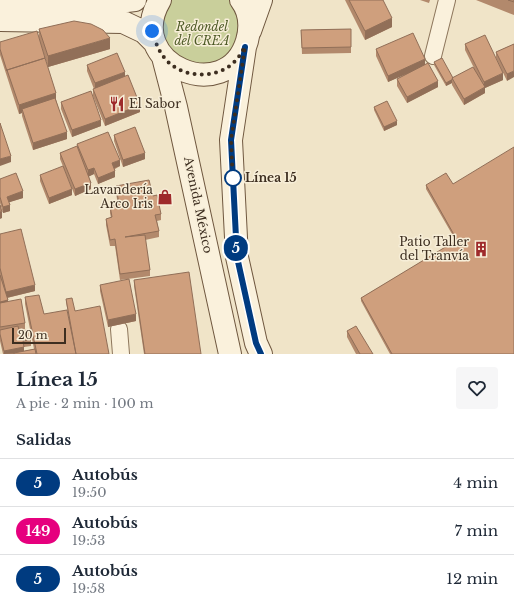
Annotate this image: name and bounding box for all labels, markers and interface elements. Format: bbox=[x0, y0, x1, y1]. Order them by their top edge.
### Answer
park label: Redondel del CREA bbox=[174, 19, 230, 48]
your location bbox=[142, 21, 162, 41]
restaurant icon: El Sabor bbox=[108, 95, 126, 113]
place label: El Sabor bbox=[129, 96, 181, 111]
street label: Avenida México bbox=[181, 154, 216, 255]
marker: Línea 15 bbox=[224, 169, 242, 187]
place label: Línea 15 bbox=[245, 170, 297, 185]
place label: Lavandería Arco Iris bbox=[84, 182, 153, 211]
shop icon: Lavandería Arco Iris bbox=[156, 188, 174, 206]
place label: Patio Taller del Tranvía bbox=[399, 234, 469, 263]
line badge: 5 bbox=[223, 235, 249, 261]
text: 5 bbox=[232, 239, 240, 257]
building icon: Patio Taller del Tranvía bbox=[472, 240, 490, 258]
scale bar bbox=[12, 326, 66, 345]
text: 20 m bbox=[18, 328, 48, 342]
button: heart bbox=[456, 367, 498, 409]
text: Línea 15 bbox=[16, 368, 98, 391]
text: A pie · 2 min · 100 m bbox=[16, 395, 153, 412]
text: Salidas bbox=[16, 430, 71, 449]
text: Autobús bbox=[72, 465, 138, 484]
text: 4 min bbox=[453, 473, 498, 492]
text: 5 bbox=[34, 474, 42, 492]
text: 19:50 bbox=[72, 484, 107, 501]
text: Autobús bbox=[72, 513, 138, 532]
text: 7 min bbox=[455, 521, 498, 540]
text: 149 bbox=[26, 522, 50, 540]
text: 19:53 bbox=[72, 532, 105, 549]
text: Autobús bbox=[72, 561, 138, 580]
text: 12 min bbox=[446, 569, 498, 588]
text: 5 bbox=[34, 570, 42, 588]
text: 19:58 bbox=[72, 580, 105, 597]

